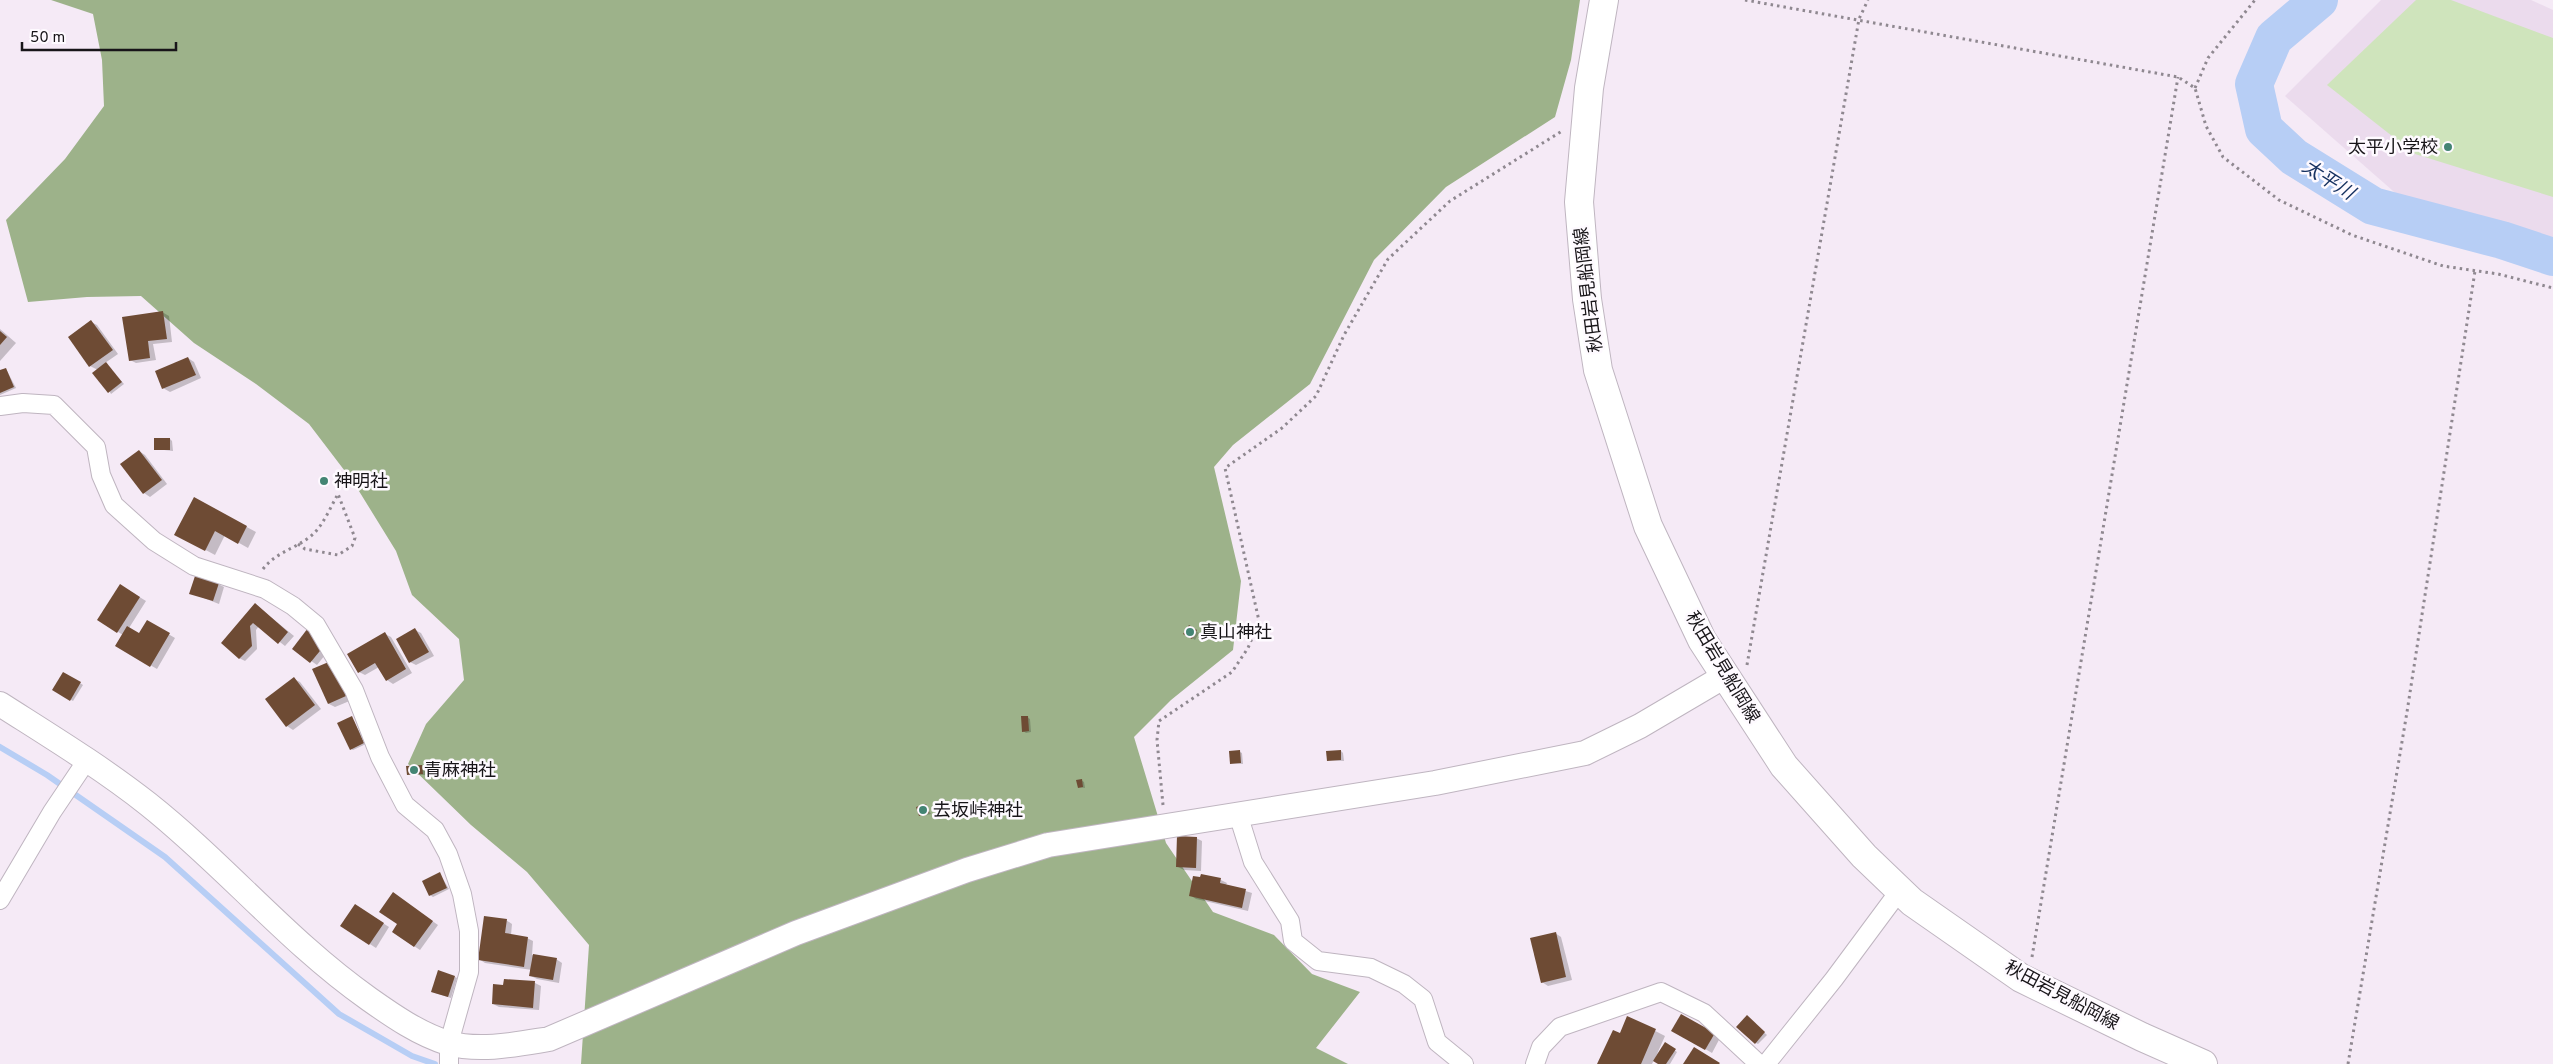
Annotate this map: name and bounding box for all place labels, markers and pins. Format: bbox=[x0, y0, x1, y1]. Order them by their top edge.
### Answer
place label: 太平小学校 bbox=[2348, 137, 2438, 160]
marker: 太平小学校 bbox=[2442, 141, 2454, 153]
place label: 神明社 bbox=[334, 471, 388, 494]
marker: 神明社 bbox=[318, 475, 330, 487]
place label: 真山神社 bbox=[1200, 622, 1272, 645]
marker: 真山神社 bbox=[1184, 626, 1196, 638]
place label: 青麻神社 bbox=[424, 760, 496, 783]
marker: 青麻神社 bbox=[408, 764, 420, 776]
place label: 去坂峠神社 bbox=[933, 800, 1023, 823]
marker: 去坂峠神社 bbox=[917, 804, 929, 816]

